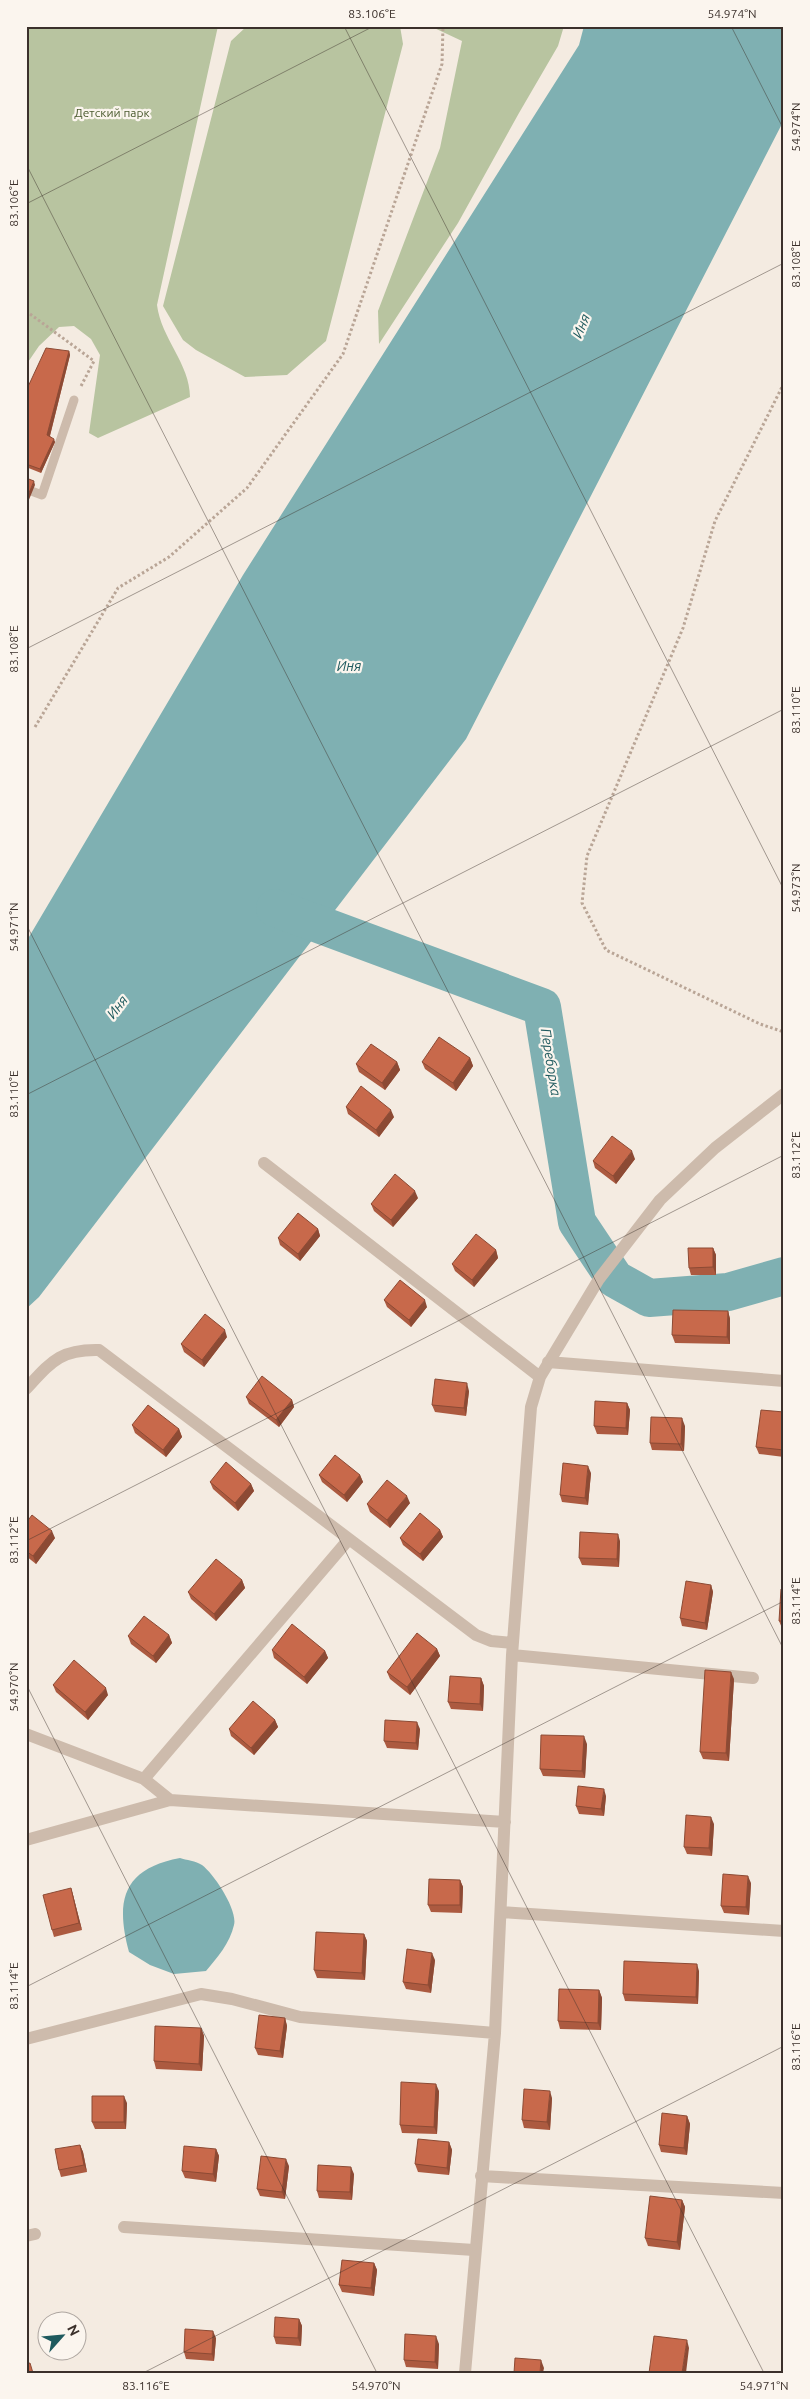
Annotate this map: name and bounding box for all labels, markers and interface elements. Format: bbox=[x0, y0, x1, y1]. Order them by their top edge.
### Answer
text: 83.106°E bbox=[348, 7, 396, 20]
text: 54.974°N bbox=[707, 7, 757, 20]
text: 54.974°N bbox=[789, 102, 802, 152]
park label: Детский парк bbox=[74, 106, 150, 119]
text: 83.106°E bbox=[7, 179, 20, 227]
text: 83.108°E bbox=[789, 240, 802, 288]
water label: Иня bbox=[569, 312, 593, 340]
text: 83.108°E bbox=[7, 625, 20, 673]
water label: Иня bbox=[337, 658, 361, 674]
text: 83.110°E bbox=[789, 686, 802, 734]
text: 54.973°N bbox=[789, 863, 802, 913]
text: 54.971°N bbox=[7, 902, 20, 952]
water label: Иня bbox=[103, 992, 131, 1022]
water label: Переборка bbox=[538, 1027, 564, 1097]
text: 83.110°E bbox=[7, 1070, 20, 1118]
text: 83.112°E bbox=[789, 1131, 802, 1179]
text: 83.112°E bbox=[7, 1516, 20, 1564]
text: 83.114°E bbox=[789, 1577, 802, 1625]
text: 54.970°N bbox=[7, 1662, 20, 1712]
text: 83.114°E bbox=[7, 1962, 20, 2010]
text: 83.116°E bbox=[789, 2023, 802, 2071]
north arrow bbox=[38, 2312, 88, 2362]
text: N bbox=[64, 2322, 83, 2338]
text: 83.116°E bbox=[122, 2379, 170, 2392]
text: 54.970°N bbox=[351, 2379, 401, 2392]
text: 54.971°N bbox=[739, 2379, 789, 2392]

